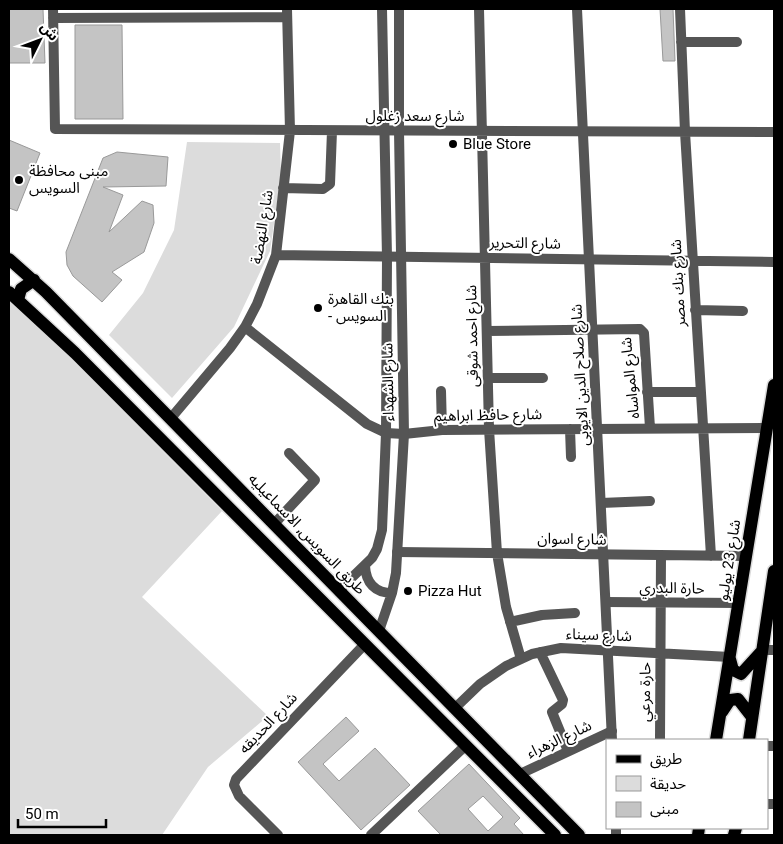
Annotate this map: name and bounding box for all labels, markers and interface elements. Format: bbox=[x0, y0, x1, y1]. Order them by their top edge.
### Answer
north arrow bbox=[15, 15, 65, 65]
text: ش bbox=[37, 19, 62, 44]
street label: شارع سعد زغلول bbox=[366, 107, 465, 128]
place label: Blue Store bbox=[463, 135, 531, 153]
marker: Blue Store bbox=[447, 138, 459, 150]
place label: مبنى محافظة السويس bbox=[29, 162, 108, 197]
marker: مبنى محافظة السويس bbox=[13, 174, 25, 186]
street label: شارع النهضة bbox=[247, 188, 280, 266]
street label: شارع التحرير bbox=[488, 233, 561, 256]
street label: شارع بنك مصر bbox=[667, 238, 692, 328]
street label: شارع احمد شوقى bbox=[462, 284, 485, 387]
place label: بنك القاهرة - السويس bbox=[328, 290, 394, 325]
marker: بنك القاهرة - السويس bbox=[312, 302, 324, 314]
street label: شارع صلاح الدين الايوبى bbox=[567, 303, 596, 447]
street label: شارع المواساه bbox=[617, 336, 646, 420]
street label: شارع الشهداء bbox=[378, 342, 401, 421]
street label: شارع حافظ ابراهيم bbox=[434, 405, 543, 428]
street label: طريق السويس, الاسماعيليه bbox=[244, 470, 369, 599]
street label: شارع 23 يوليو bbox=[714, 518, 747, 602]
street label: شارع اسوان bbox=[537, 529, 607, 552]
street label: حارة البدري bbox=[639, 578, 705, 600]
place label: Pizza Hut bbox=[418, 582, 482, 600]
marker: Pizza Hut bbox=[402, 585, 414, 597]
street label: شارع سيناء bbox=[566, 625, 633, 648]
street label: حارة مرعي bbox=[635, 662, 657, 722]
street label: شارع الحديقه bbox=[235, 688, 303, 759]
street label: شارع الزهراء bbox=[524, 716, 596, 765]
legend bbox=[606, 739, 768, 829]
text: طريق bbox=[650, 750, 682, 769]
text: حديقة bbox=[650, 775, 686, 793]
scale bar bbox=[18, 796, 105, 828]
text: مبنى bbox=[650, 800, 679, 818]
text: 50 m bbox=[25, 805, 59, 823]

